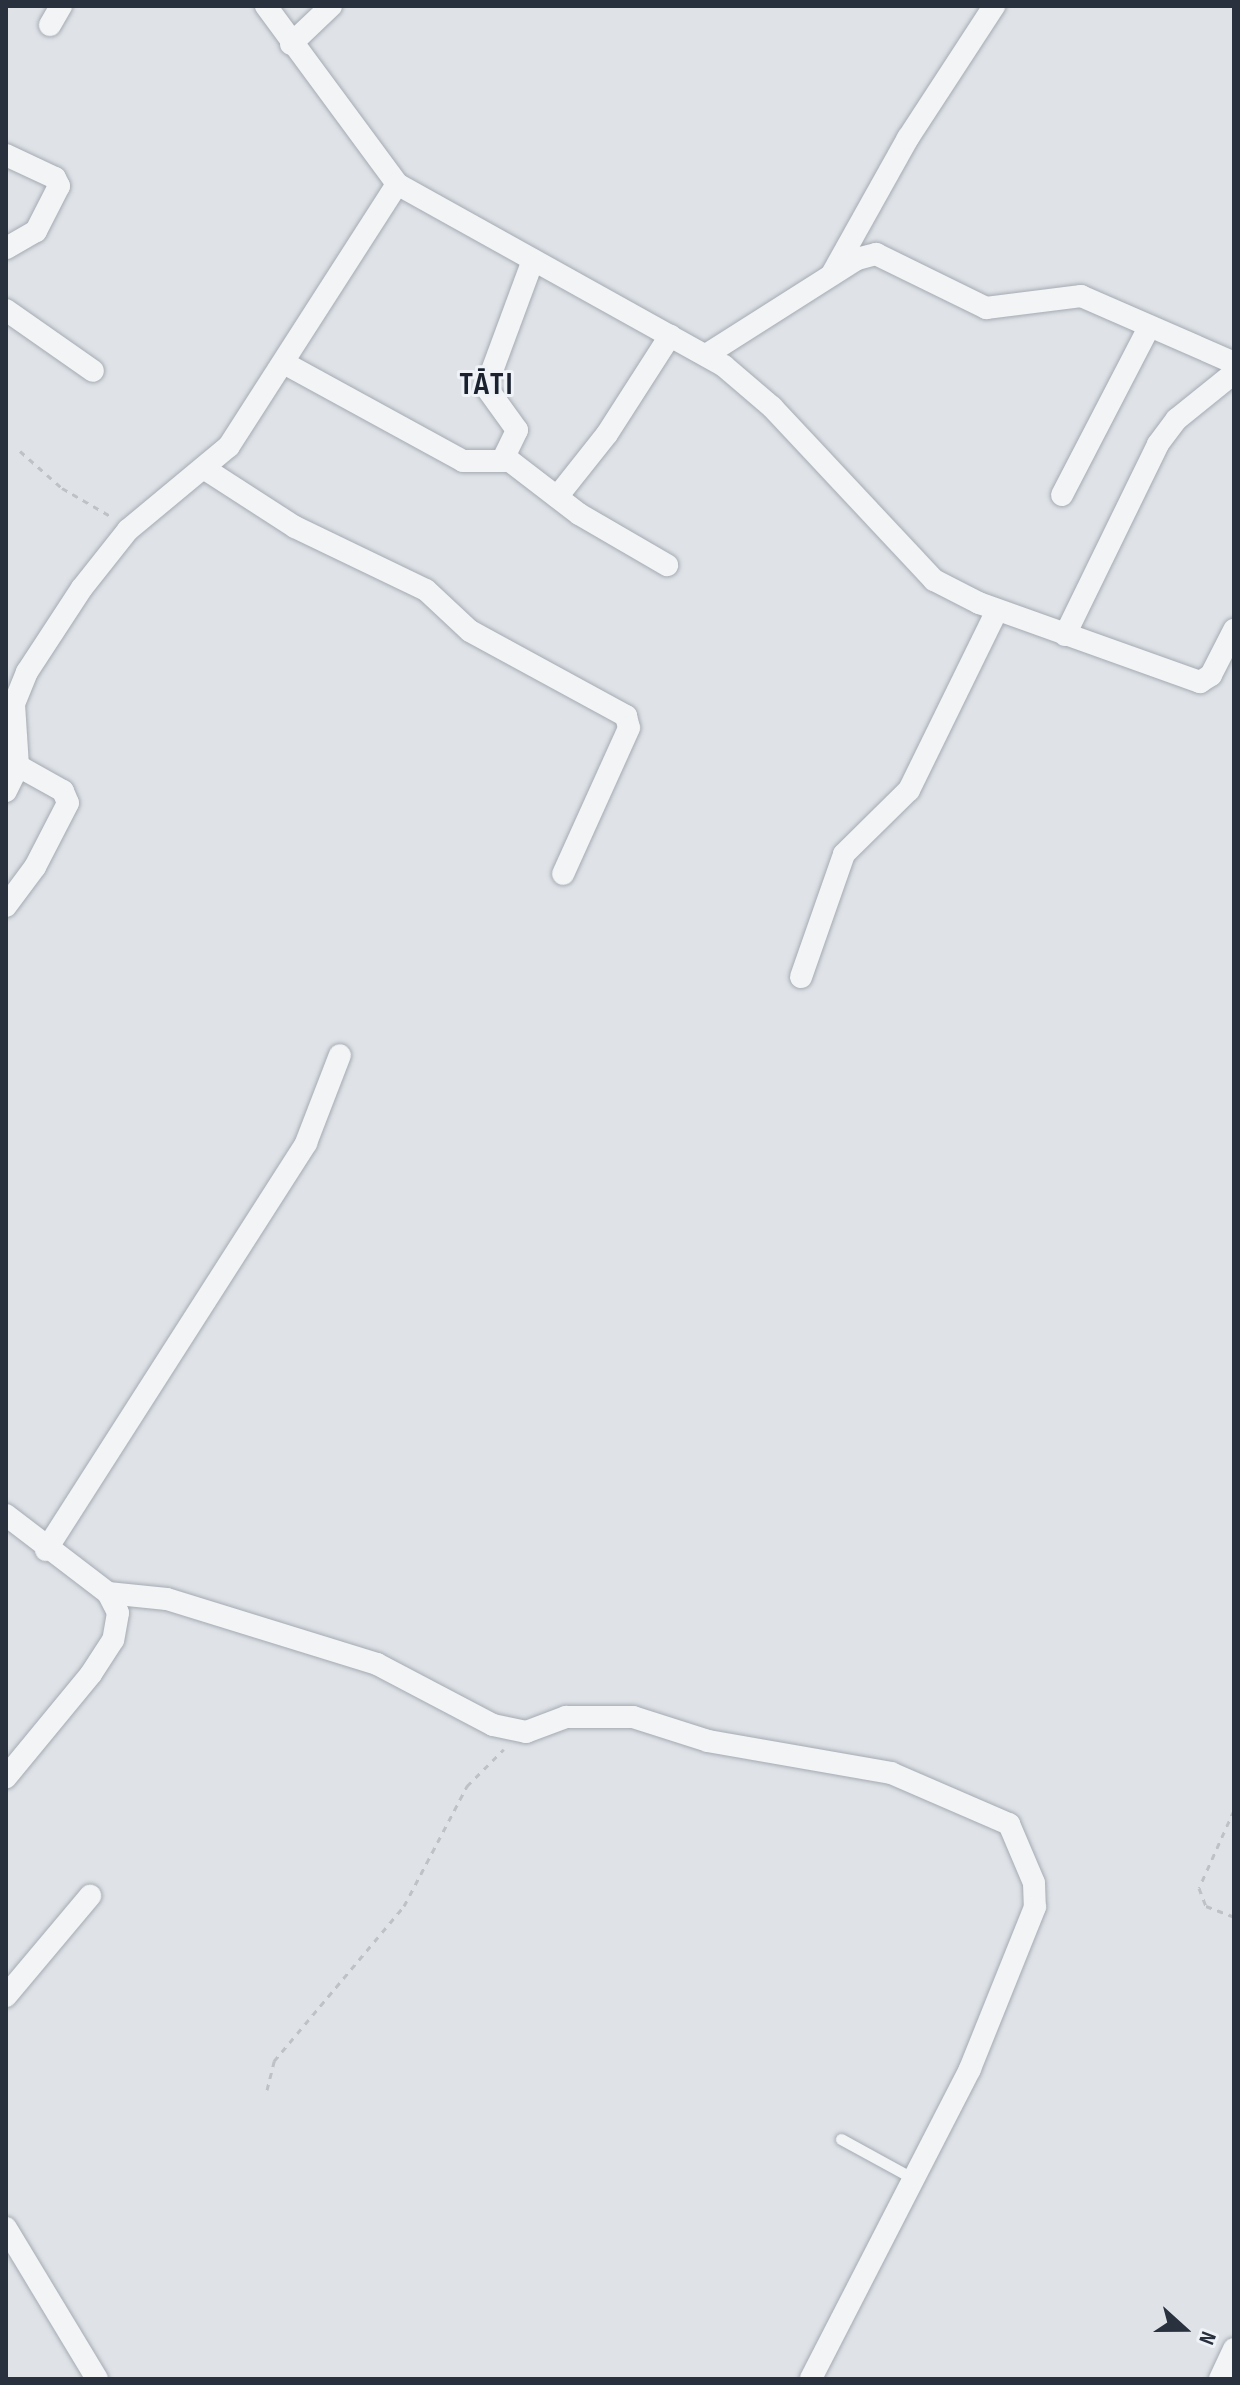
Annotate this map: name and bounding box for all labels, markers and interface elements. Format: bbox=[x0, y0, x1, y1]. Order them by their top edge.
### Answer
district label: TĀTI bbox=[459, 366, 515, 404]
north arrow bbox=[1144, 2289, 1224, 2369]
text: N bbox=[1192, 2327, 1222, 2348]

